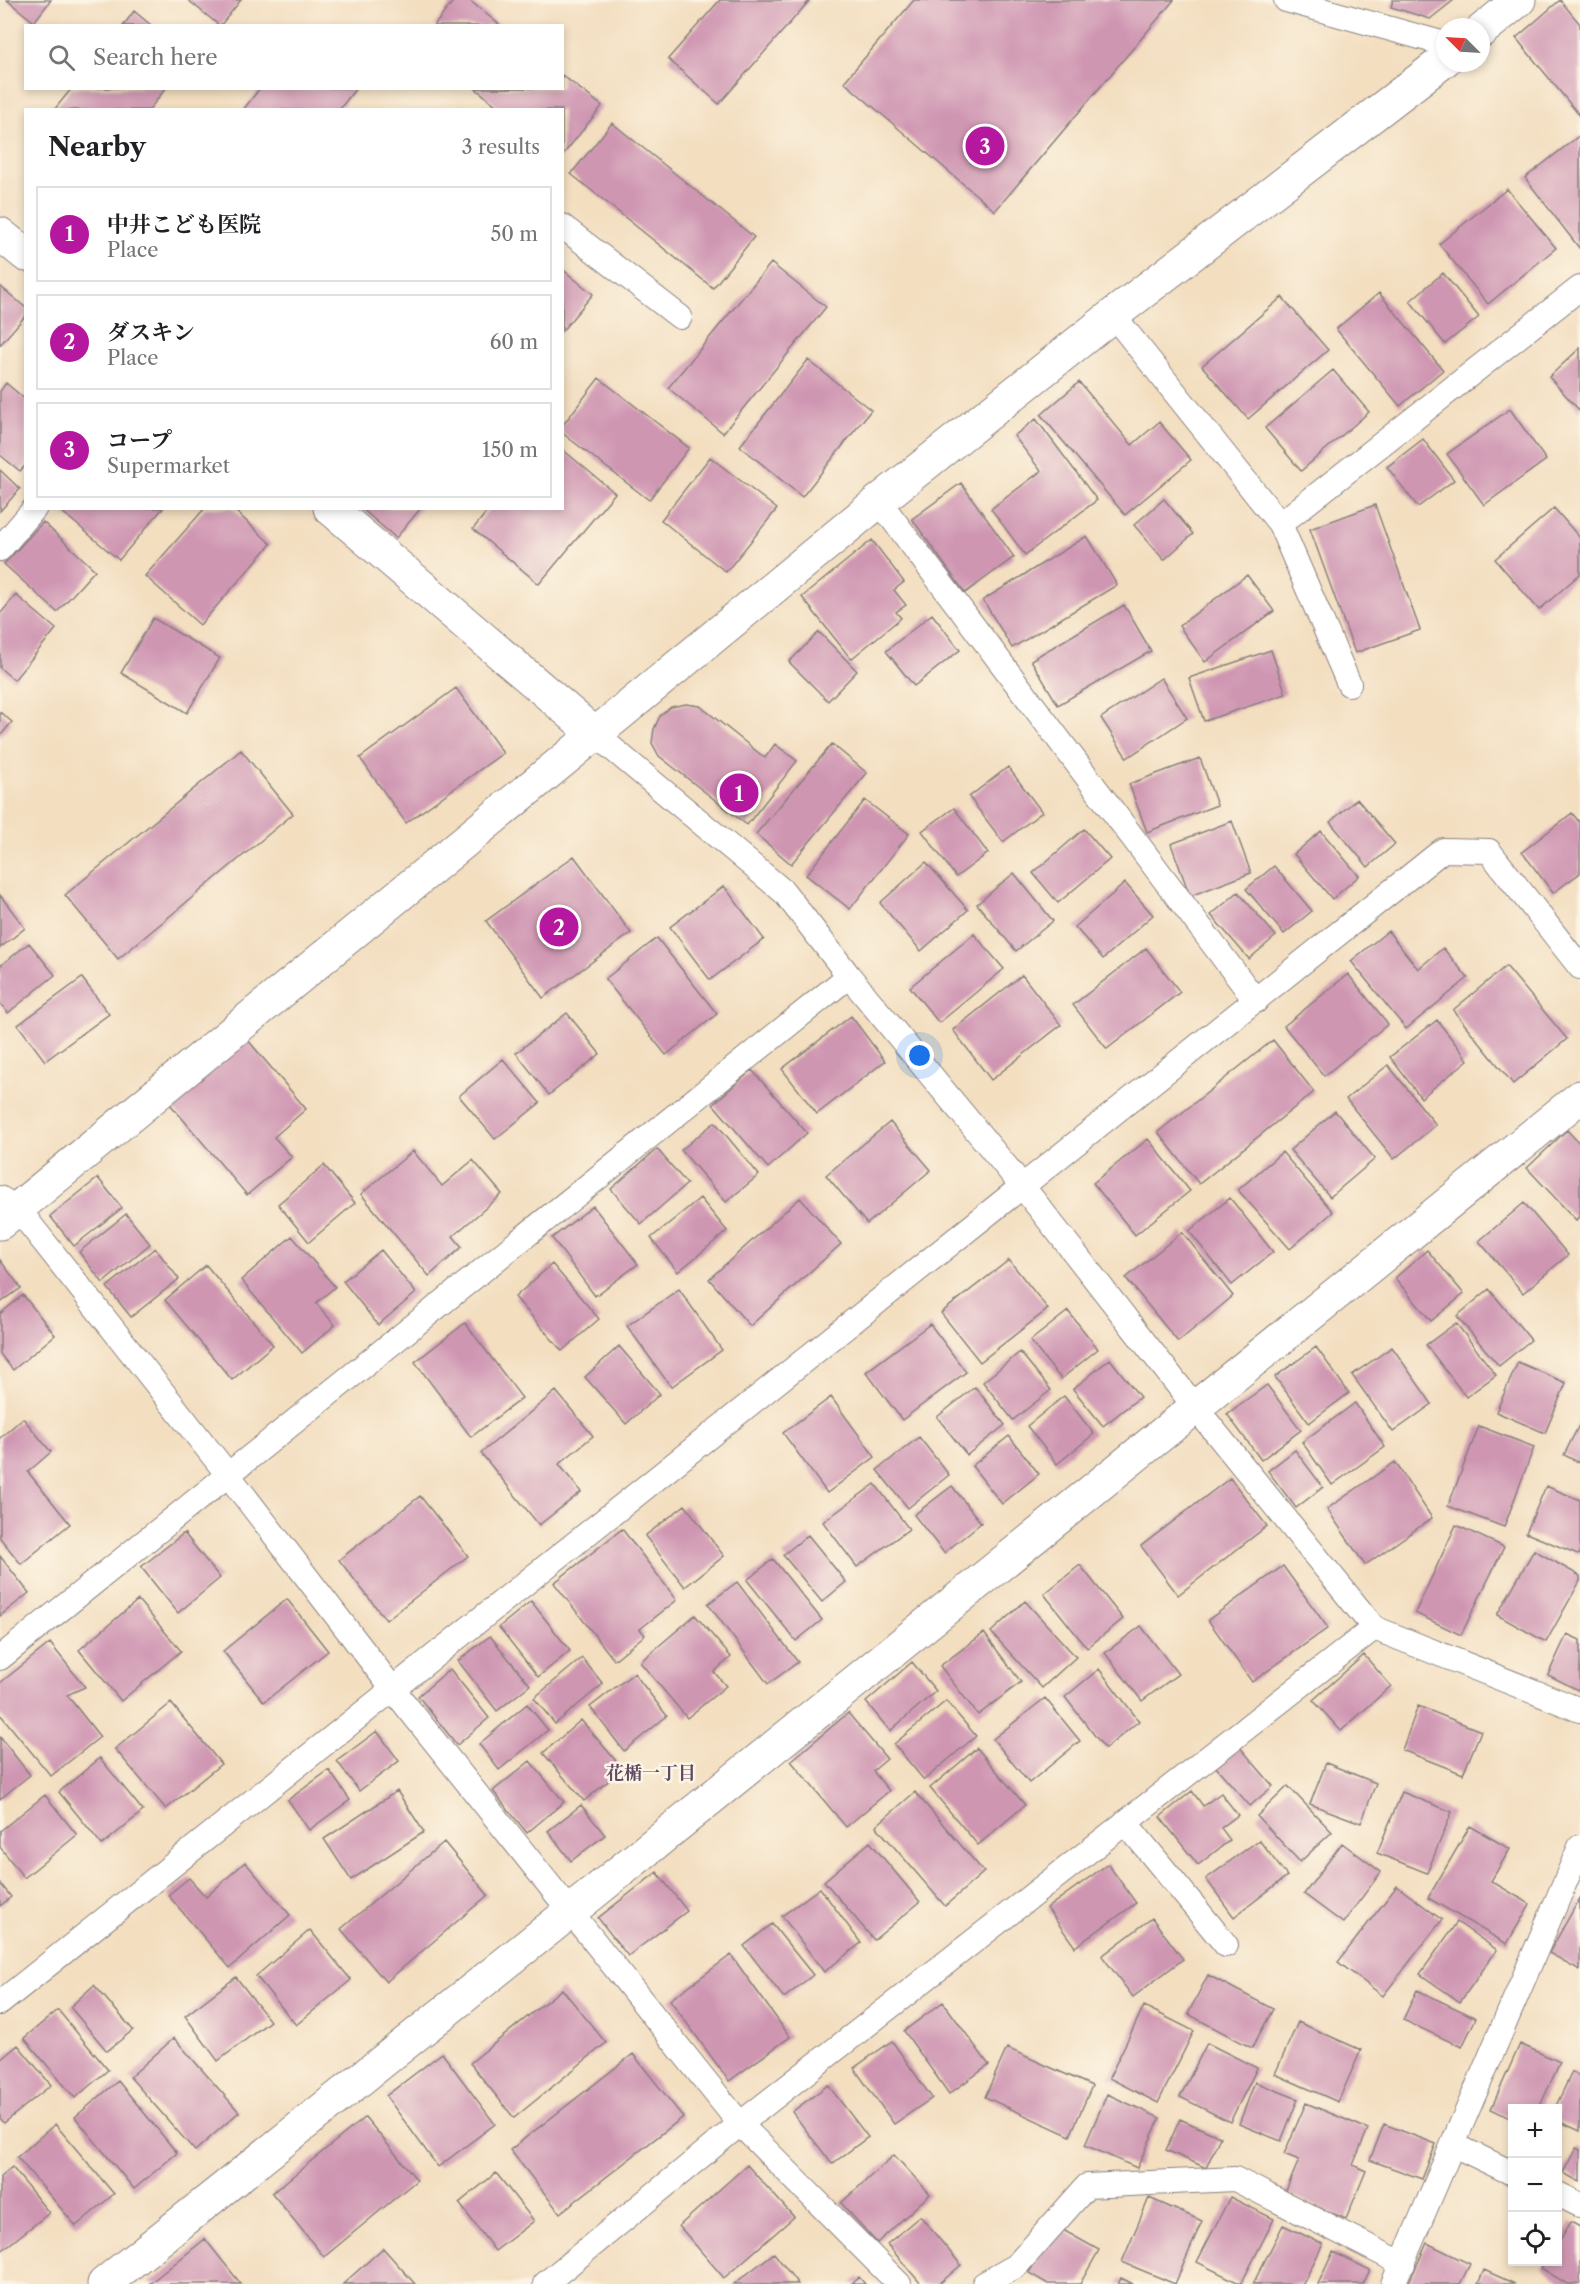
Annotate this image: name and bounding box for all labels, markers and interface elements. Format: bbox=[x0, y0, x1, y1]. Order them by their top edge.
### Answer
north arrow bbox=[1436, 18, 1490, 72]
search box bbox=[24, 24, 564, 90]
icon: search bbox=[45, 41, 78, 74]
text: Search here bbox=[93, 44, 218, 71]
pin: 3 bbox=[966, 124, 1004, 168]
text: Nearby bbox=[48, 131, 146, 163]
text: 3 results bbox=[462, 135, 540, 159]
text: 中井こども医院 bbox=[107, 211, 261, 238]
text: 1 bbox=[65, 222, 74, 246]
text: 50 m bbox=[491, 222, 538, 246]
text: Place bbox=[107, 238, 158, 262]
text: ダスキン bbox=[107, 319, 195, 346]
text: 2 bbox=[64, 330, 75, 354]
text: 60 m bbox=[490, 330, 538, 354]
text: Place bbox=[107, 346, 158, 370]
text: コープ bbox=[107, 427, 172, 454]
text: 3 bbox=[64, 438, 75, 462]
text: 150 m bbox=[482, 438, 538, 462]
text: Supermarket bbox=[107, 454, 230, 478]
pin: 1 bbox=[720, 770, 758, 816]
pin: 2 bbox=[540, 904, 578, 950]
your location bbox=[905, 1041, 934, 1070]
district label: 花楯一丁目 bbox=[606, 1762, 696, 1784]
map controls bbox=[1508, 2104, 1562, 2266]
button: + bbox=[1508, 2104, 1562, 2158]
button: − bbox=[1508, 2158, 1562, 2212]
button: locate bbox=[1508, 2212, 1562, 2266]

